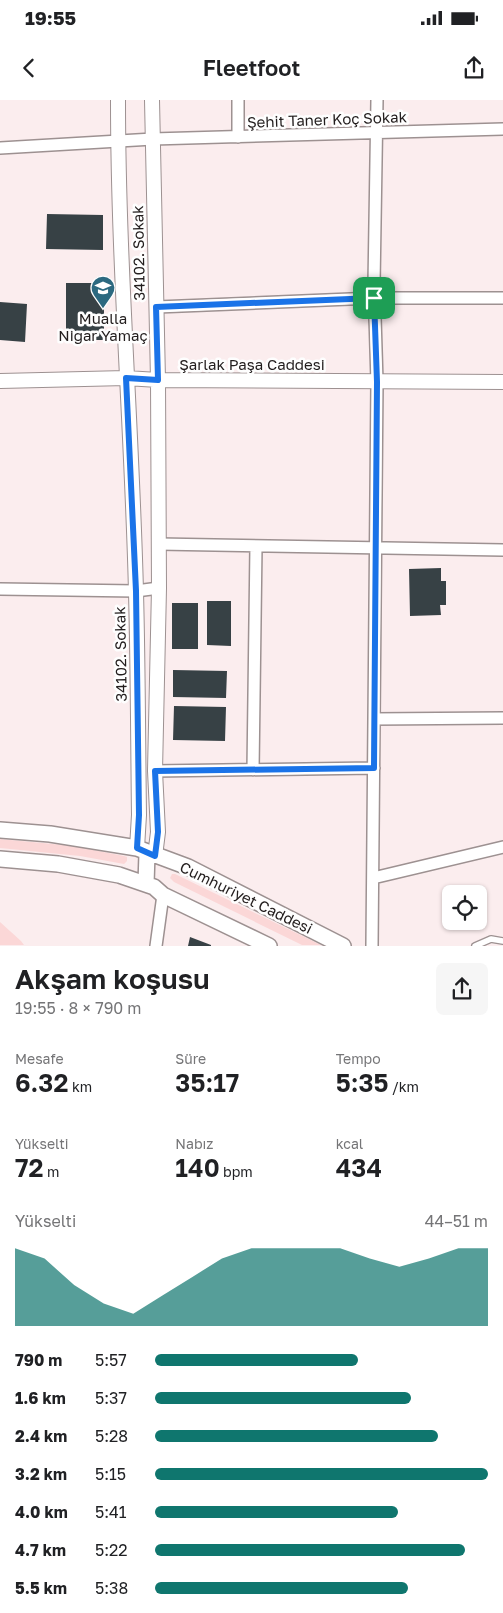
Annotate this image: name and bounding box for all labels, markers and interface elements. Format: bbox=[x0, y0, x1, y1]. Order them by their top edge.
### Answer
text: 19:55 bbox=[25, 6, 76, 29]
icon: back bbox=[15, 54, 43, 82]
text: Fleetfoot bbox=[203, 54, 300, 81]
icon: share bbox=[460, 54, 488, 82]
street label: Şehit Taner Koç Sokak bbox=[247, 107, 408, 131]
street label: 34102. Sokak bbox=[128, 205, 148, 301]
school or university icon: Mualla Nigar Yamaç bbox=[90, 275, 116, 309]
pin bbox=[353, 277, 395, 319]
icon: arrive bbox=[360, 284, 388, 312]
place label: Mualla Nigar Yamaç bbox=[58, 309, 148, 344]
street label: Şarlak Paşa Caddesi bbox=[179, 355, 325, 373]
street label: 34102. Sokak bbox=[110, 606, 130, 702]
street label: Cumhuriyet Caddesi bbox=[177, 857, 316, 937]
map controls bbox=[442, 885, 487, 930]
button: locate bbox=[442, 885, 487, 930]
text: Akşam koşusu bbox=[15, 962, 210, 995]
button: share bbox=[436, 963, 488, 1015]
text: 19:55 · 8 × 790 m bbox=[15, 998, 141, 1018]
text: Mesafe bbox=[15, 1050, 64, 1067]
text: Süre bbox=[175, 1050, 206, 1067]
text: Tempo bbox=[336, 1050, 381, 1067]
text: 6.32 bbox=[15, 1067, 68, 1098]
text: 35:17 bbox=[175, 1067, 239, 1098]
text: 5:35 bbox=[336, 1067, 388, 1098]
text: km bbox=[68, 1078, 92, 1095]
text: /km bbox=[388, 1078, 419, 1095]
text: Yükselti bbox=[15, 1135, 69, 1152]
text: Nabız bbox=[175, 1135, 213, 1152]
text: kcal bbox=[336, 1135, 363, 1152]
text: 72 bbox=[15, 1152, 43, 1183]
text: 140 bbox=[175, 1152, 220, 1183]
text: 434 bbox=[336, 1152, 382, 1183]
text: m bbox=[43, 1163, 59, 1180]
text: bpm bbox=[220, 1163, 253, 1180]
text: Yükselti bbox=[15, 1211, 76, 1231]
text: 44–51 m bbox=[425, 1211, 488, 1231]
text: 790 m bbox=[15, 1350, 62, 1370]
text: 5:57 bbox=[95, 1350, 127, 1370]
text: 1.6 km bbox=[15, 1388, 66, 1408]
text: 5:37 bbox=[95, 1388, 127, 1408]
text: 2.4 km bbox=[15, 1426, 67, 1446]
text: 5:28 bbox=[95, 1426, 128, 1446]
text: 3.2 km bbox=[15, 1464, 67, 1484]
text: 5:15 bbox=[95, 1464, 126, 1484]
text: 4.0 km bbox=[15, 1502, 68, 1522]
text: 5:41 bbox=[95, 1502, 127, 1522]
text: 4.7 km bbox=[15, 1540, 66, 1560]
text: 5:22 bbox=[95, 1540, 128, 1560]
text: 5.5 km bbox=[15, 1578, 67, 1598]
text: 5:38 bbox=[95, 1578, 128, 1598]

